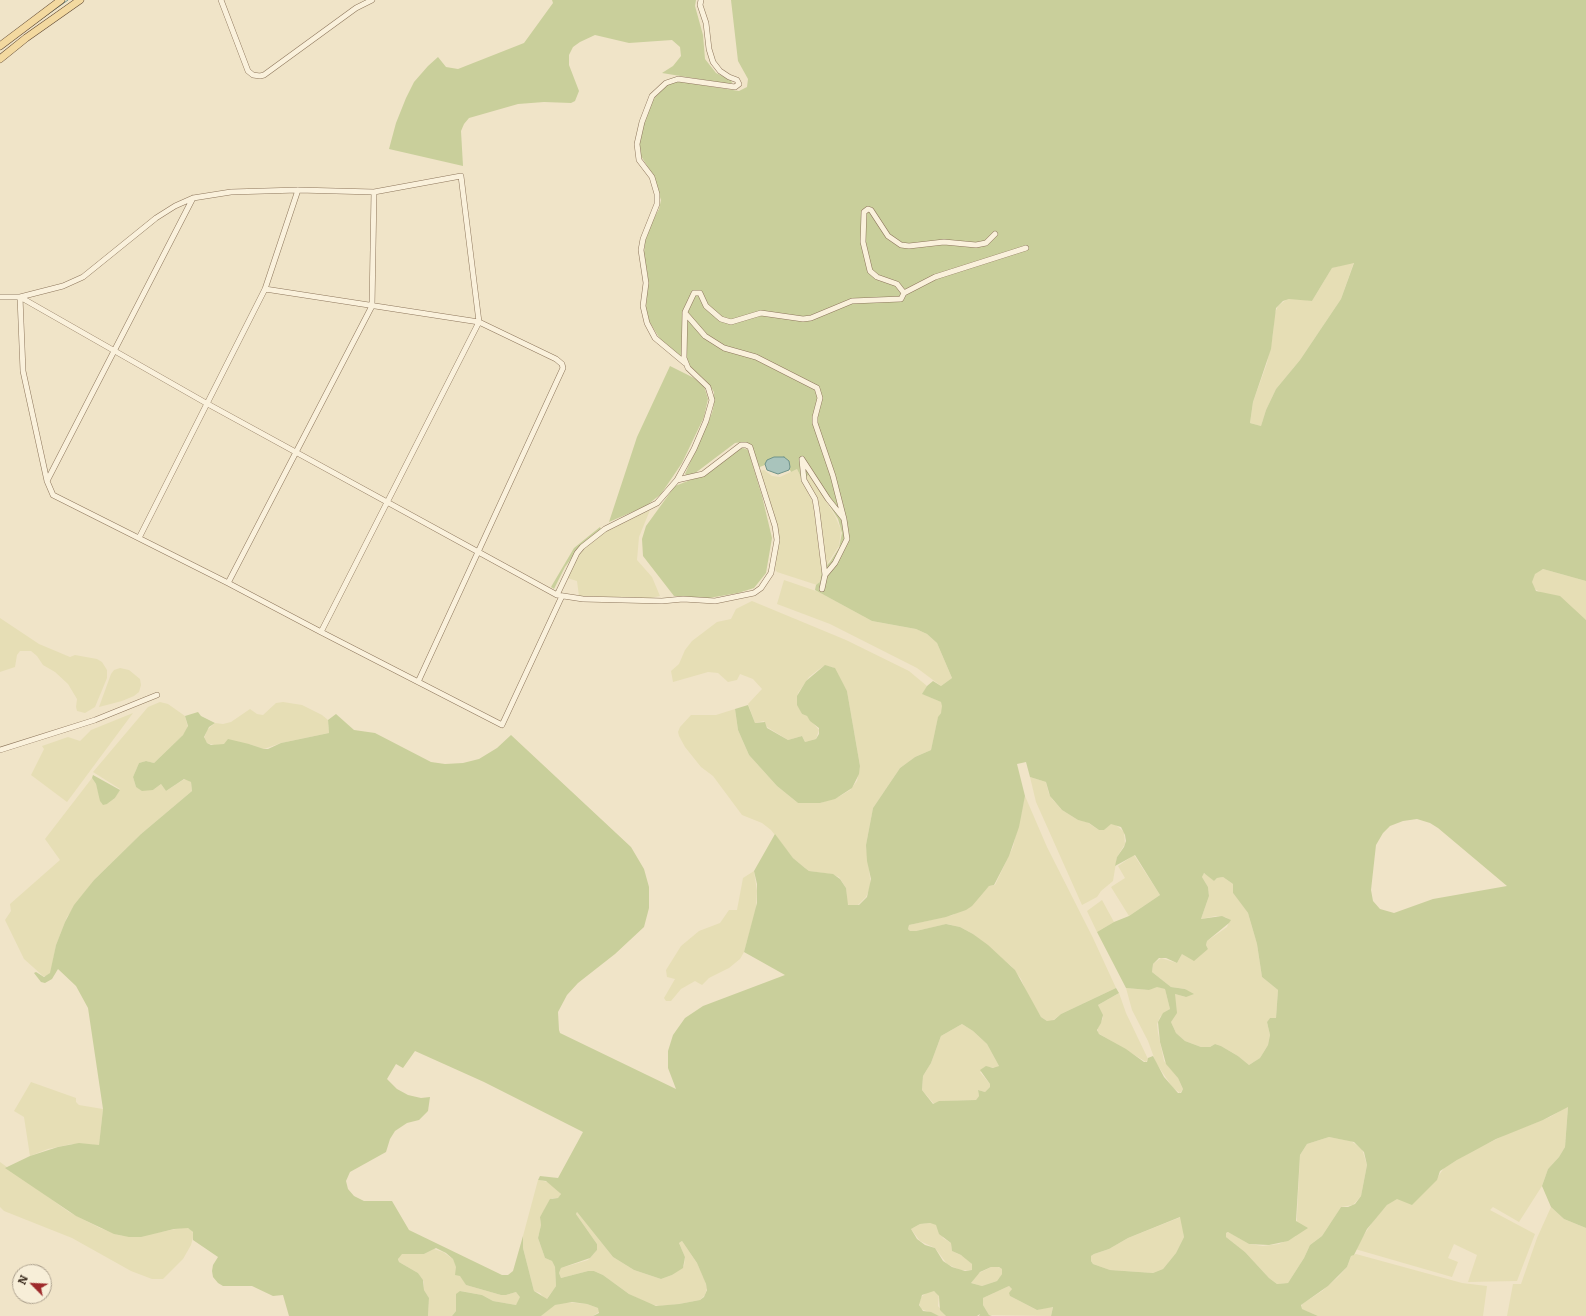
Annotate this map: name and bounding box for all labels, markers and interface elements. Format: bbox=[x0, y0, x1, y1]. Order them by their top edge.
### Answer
north arrow bbox=[12, 1264, 52, 1304]
text: N bbox=[13, 1272, 31, 1287]

